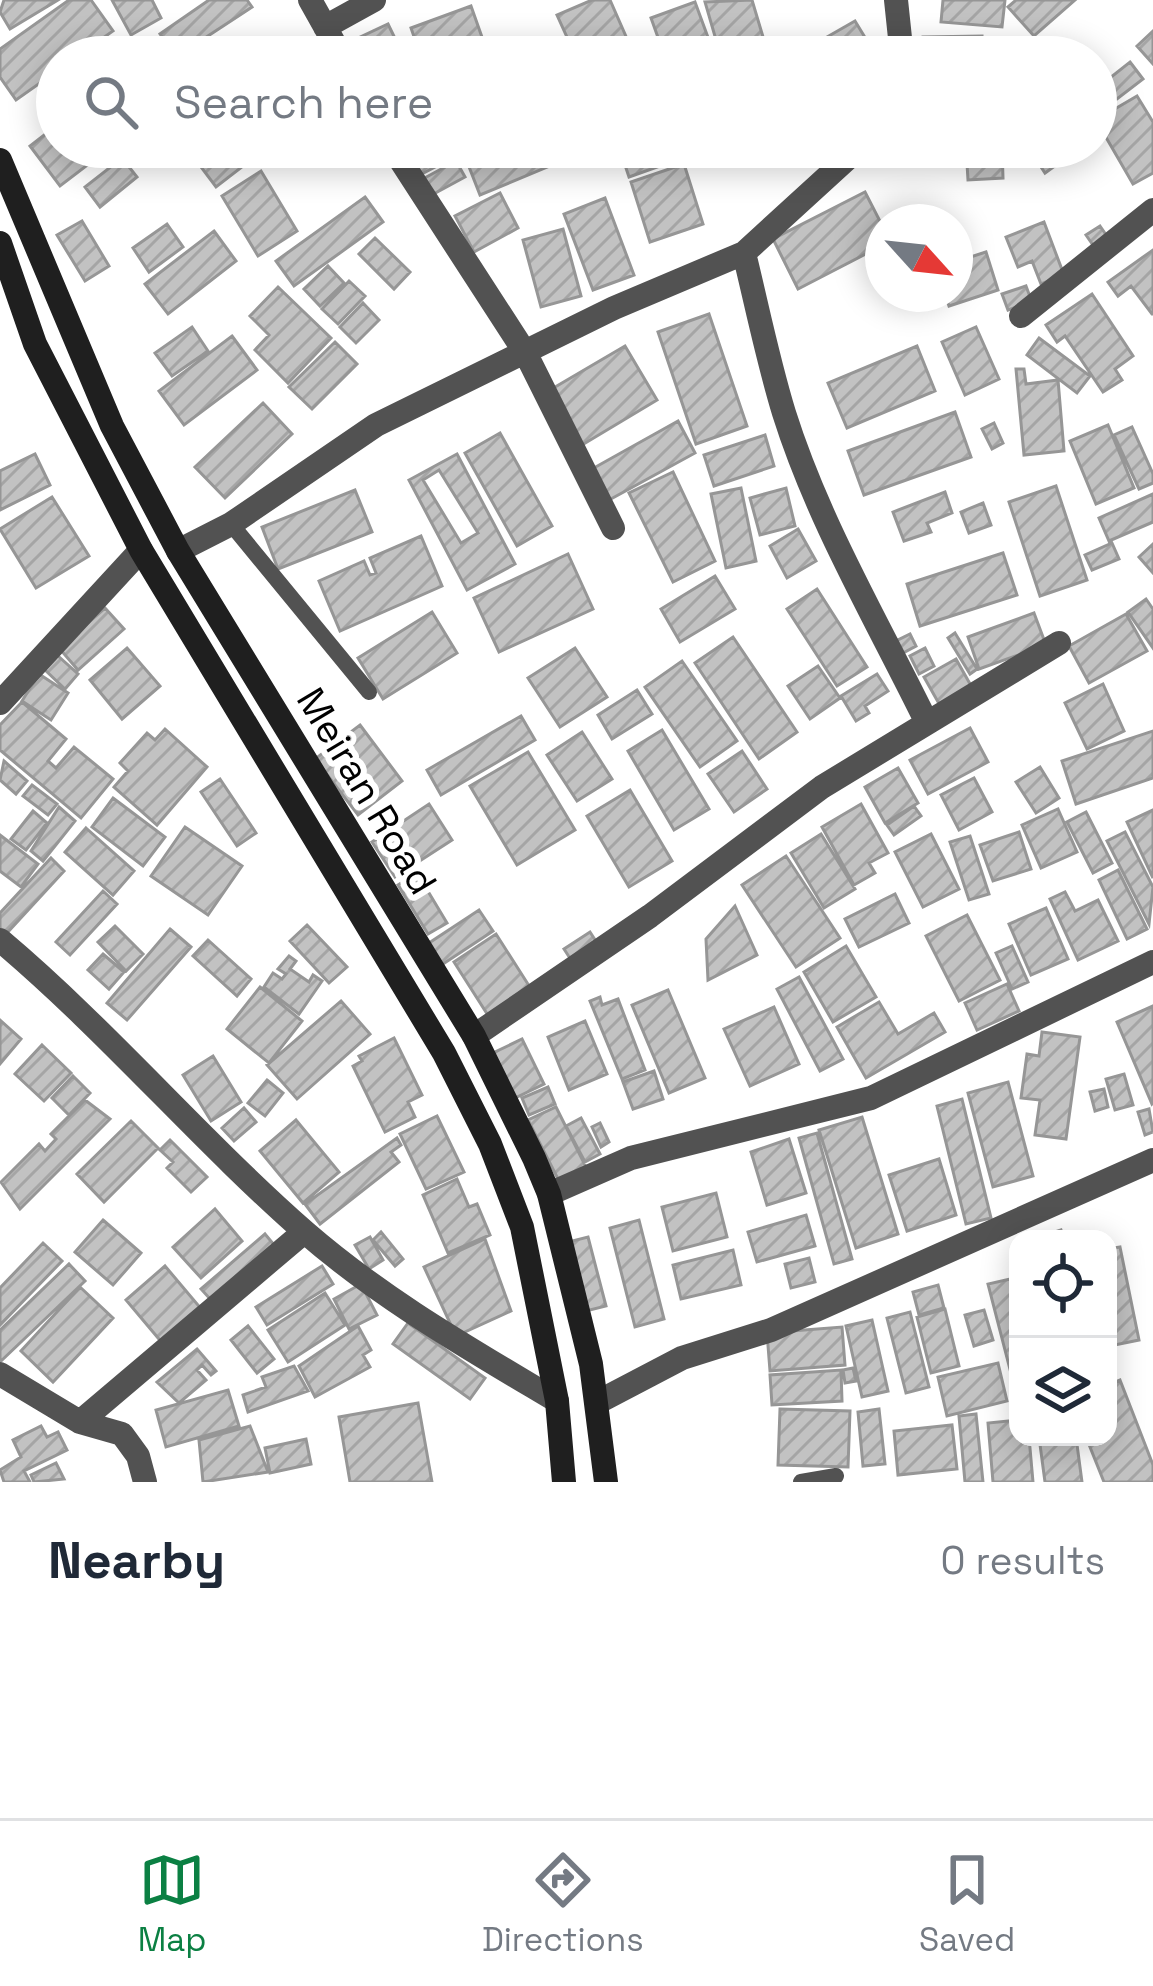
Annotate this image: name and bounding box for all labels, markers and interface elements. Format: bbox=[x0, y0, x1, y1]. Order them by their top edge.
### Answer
search box bbox=[36, 36, 1117, 168]
icon: search bbox=[78, 69, 144, 135]
text: Search here bbox=[174, 74, 433, 131]
north arrow bbox=[865, 204, 973, 312]
street label: Meiran Road bbox=[286, 679, 448, 903]
map controls bbox=[1009, 1230, 1117, 1446]
button: locate bbox=[1009, 1230, 1117, 1338]
button: layers bbox=[1009, 1338, 1117, 1446]
text: Nearby bbox=[48, 1528, 225, 1593]
text: 0 results bbox=[940, 1536, 1105, 1585]
tab: Map bbox=[138, 1847, 206, 1961]
tab: Directions bbox=[482, 1847, 644, 1961]
tab: Saved bbox=[919, 1847, 1015, 1961]

